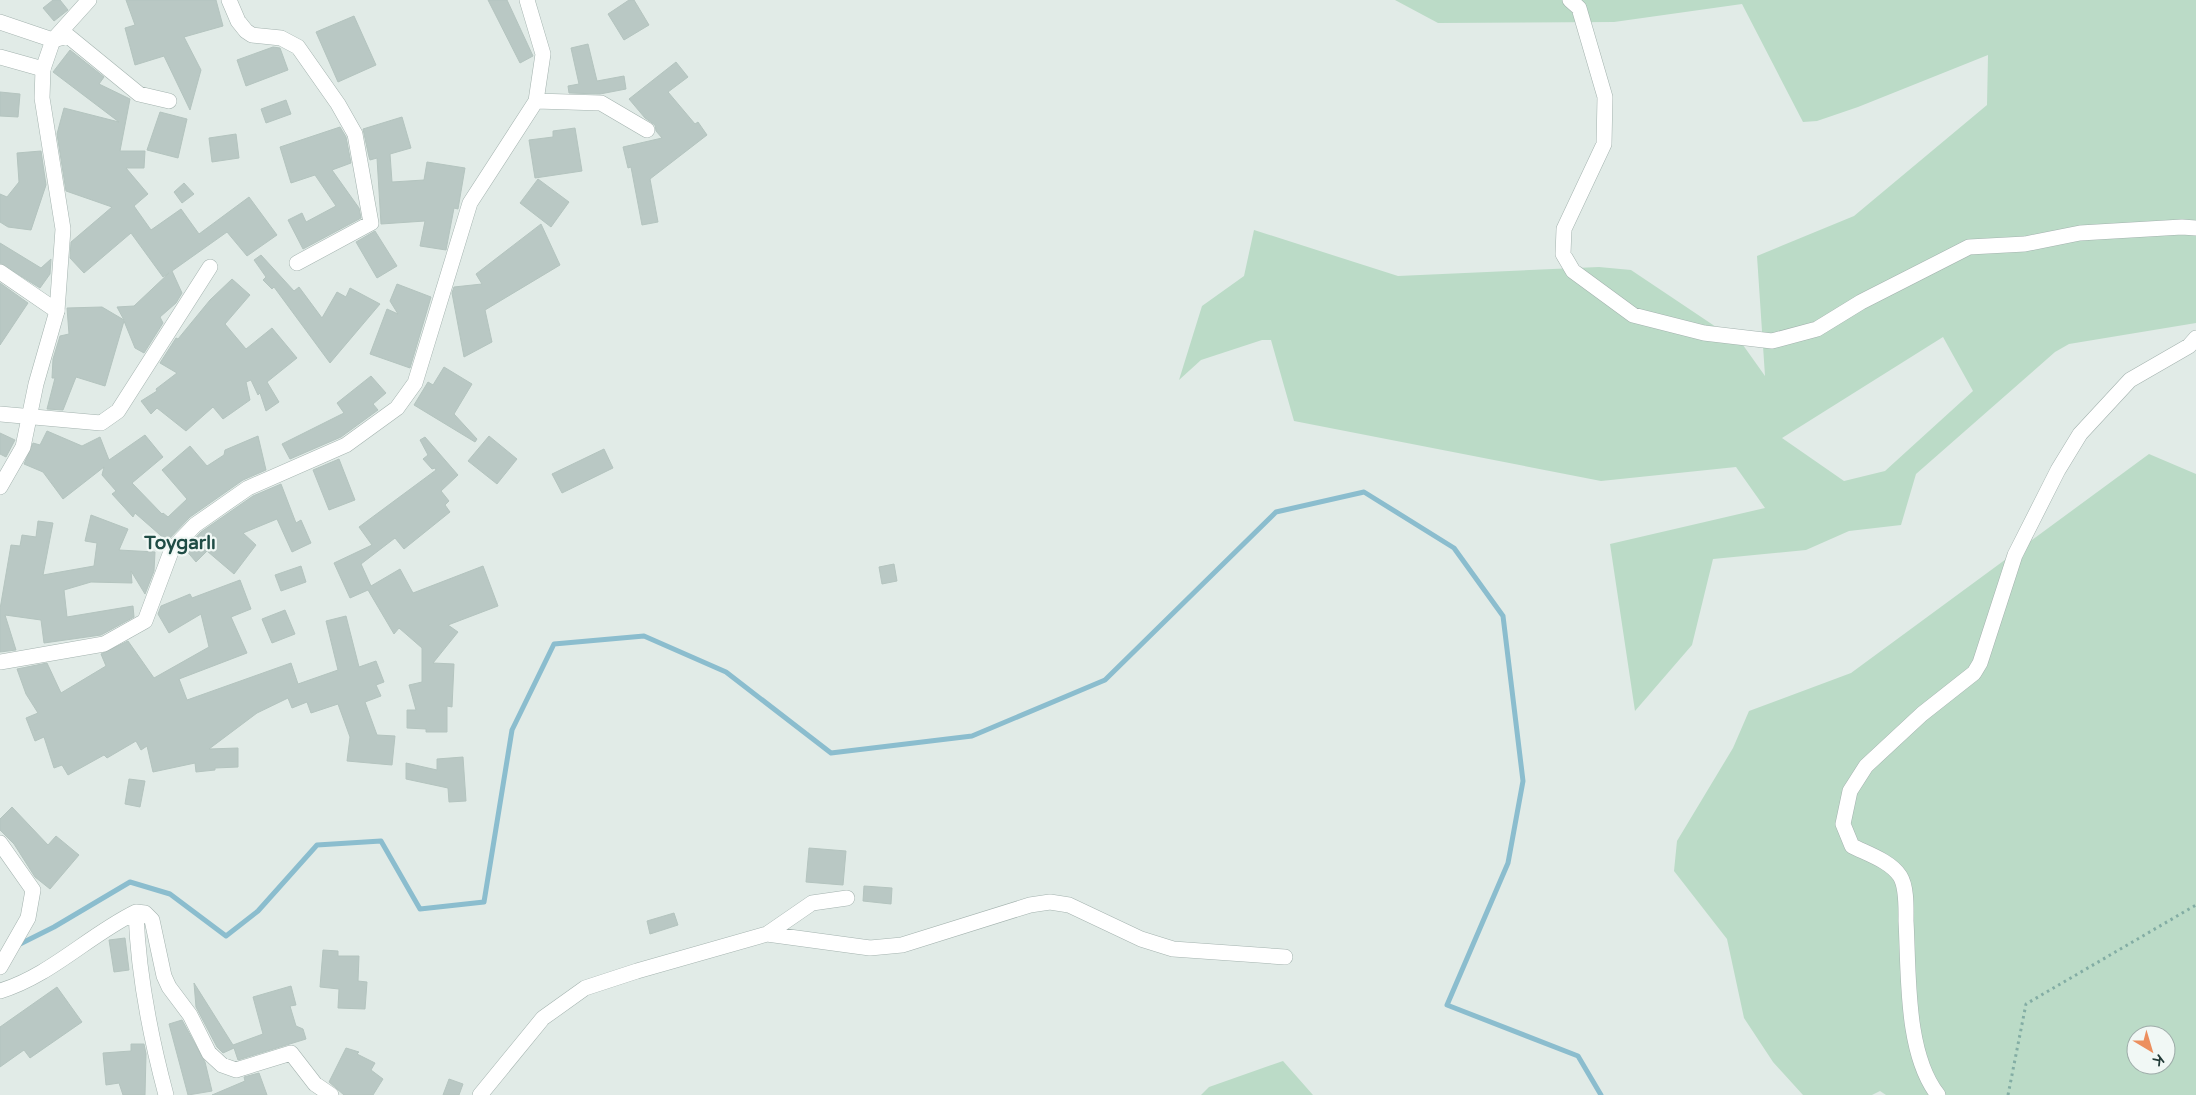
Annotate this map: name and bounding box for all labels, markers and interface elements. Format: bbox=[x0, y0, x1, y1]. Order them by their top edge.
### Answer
district label: Toygarlı bbox=[143, 532, 216, 555]
north arrow bbox=[2126, 1025, 2176, 1075]
text: K bbox=[2149, 1050, 2168, 1070]

